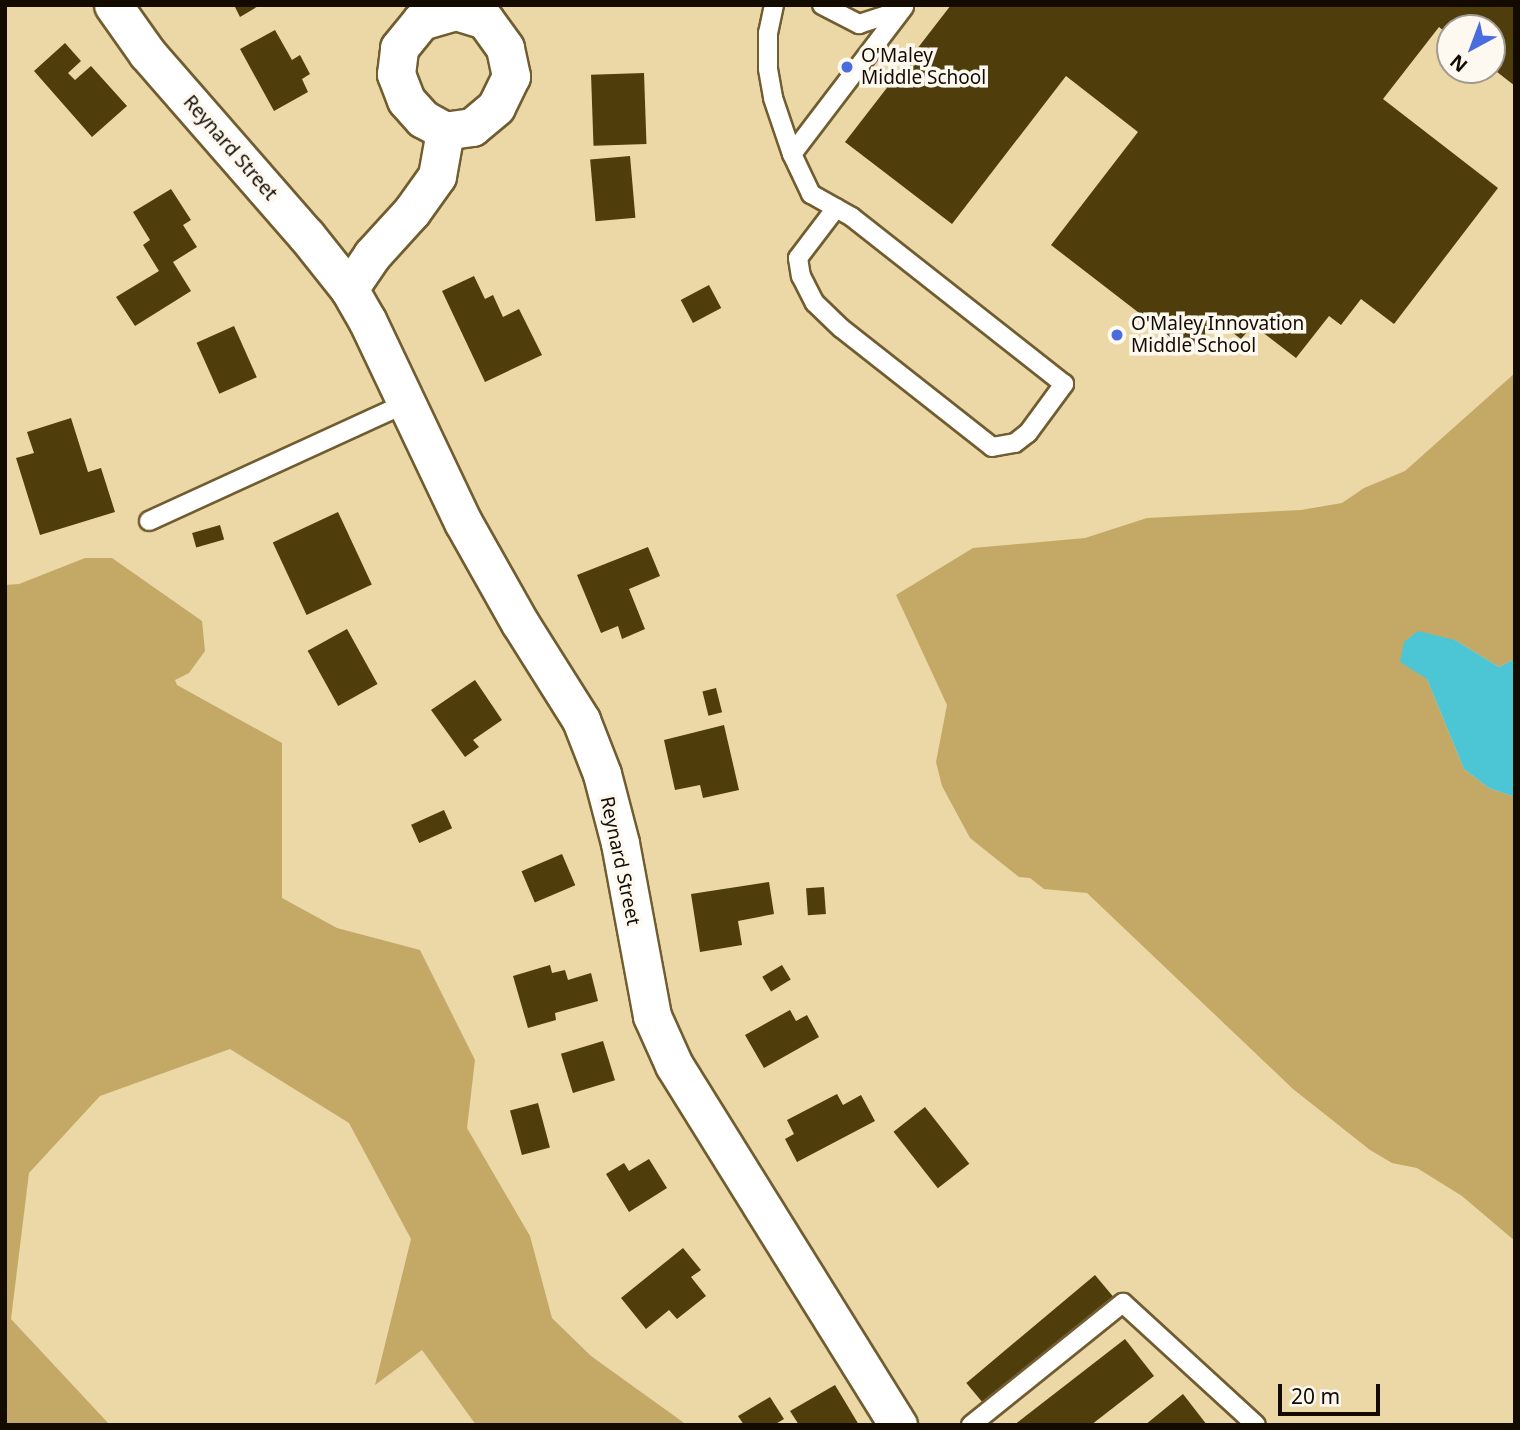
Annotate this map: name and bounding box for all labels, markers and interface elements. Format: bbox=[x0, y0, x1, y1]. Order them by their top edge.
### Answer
north arrow bbox=[1436, 14, 1506, 84]
place label: O'Maley Middle School bbox=[861, 45, 986, 89]
text: N bbox=[1444, 48, 1473, 78]
marker: O'Maley Middle School bbox=[839, 59, 855, 75]
street label: Reynard Street bbox=[178, 91, 282, 205]
place label: O'Maley Innovation Middle School bbox=[1131, 313, 1304, 357]
marker: O'Maley Innovation Middle School bbox=[1109, 327, 1125, 343]
street label: Reynard Street bbox=[595, 794, 645, 928]
scale bar bbox=[1282, 1370, 1384, 1414]
text: 20 m bbox=[1291, 1382, 1340, 1410]

